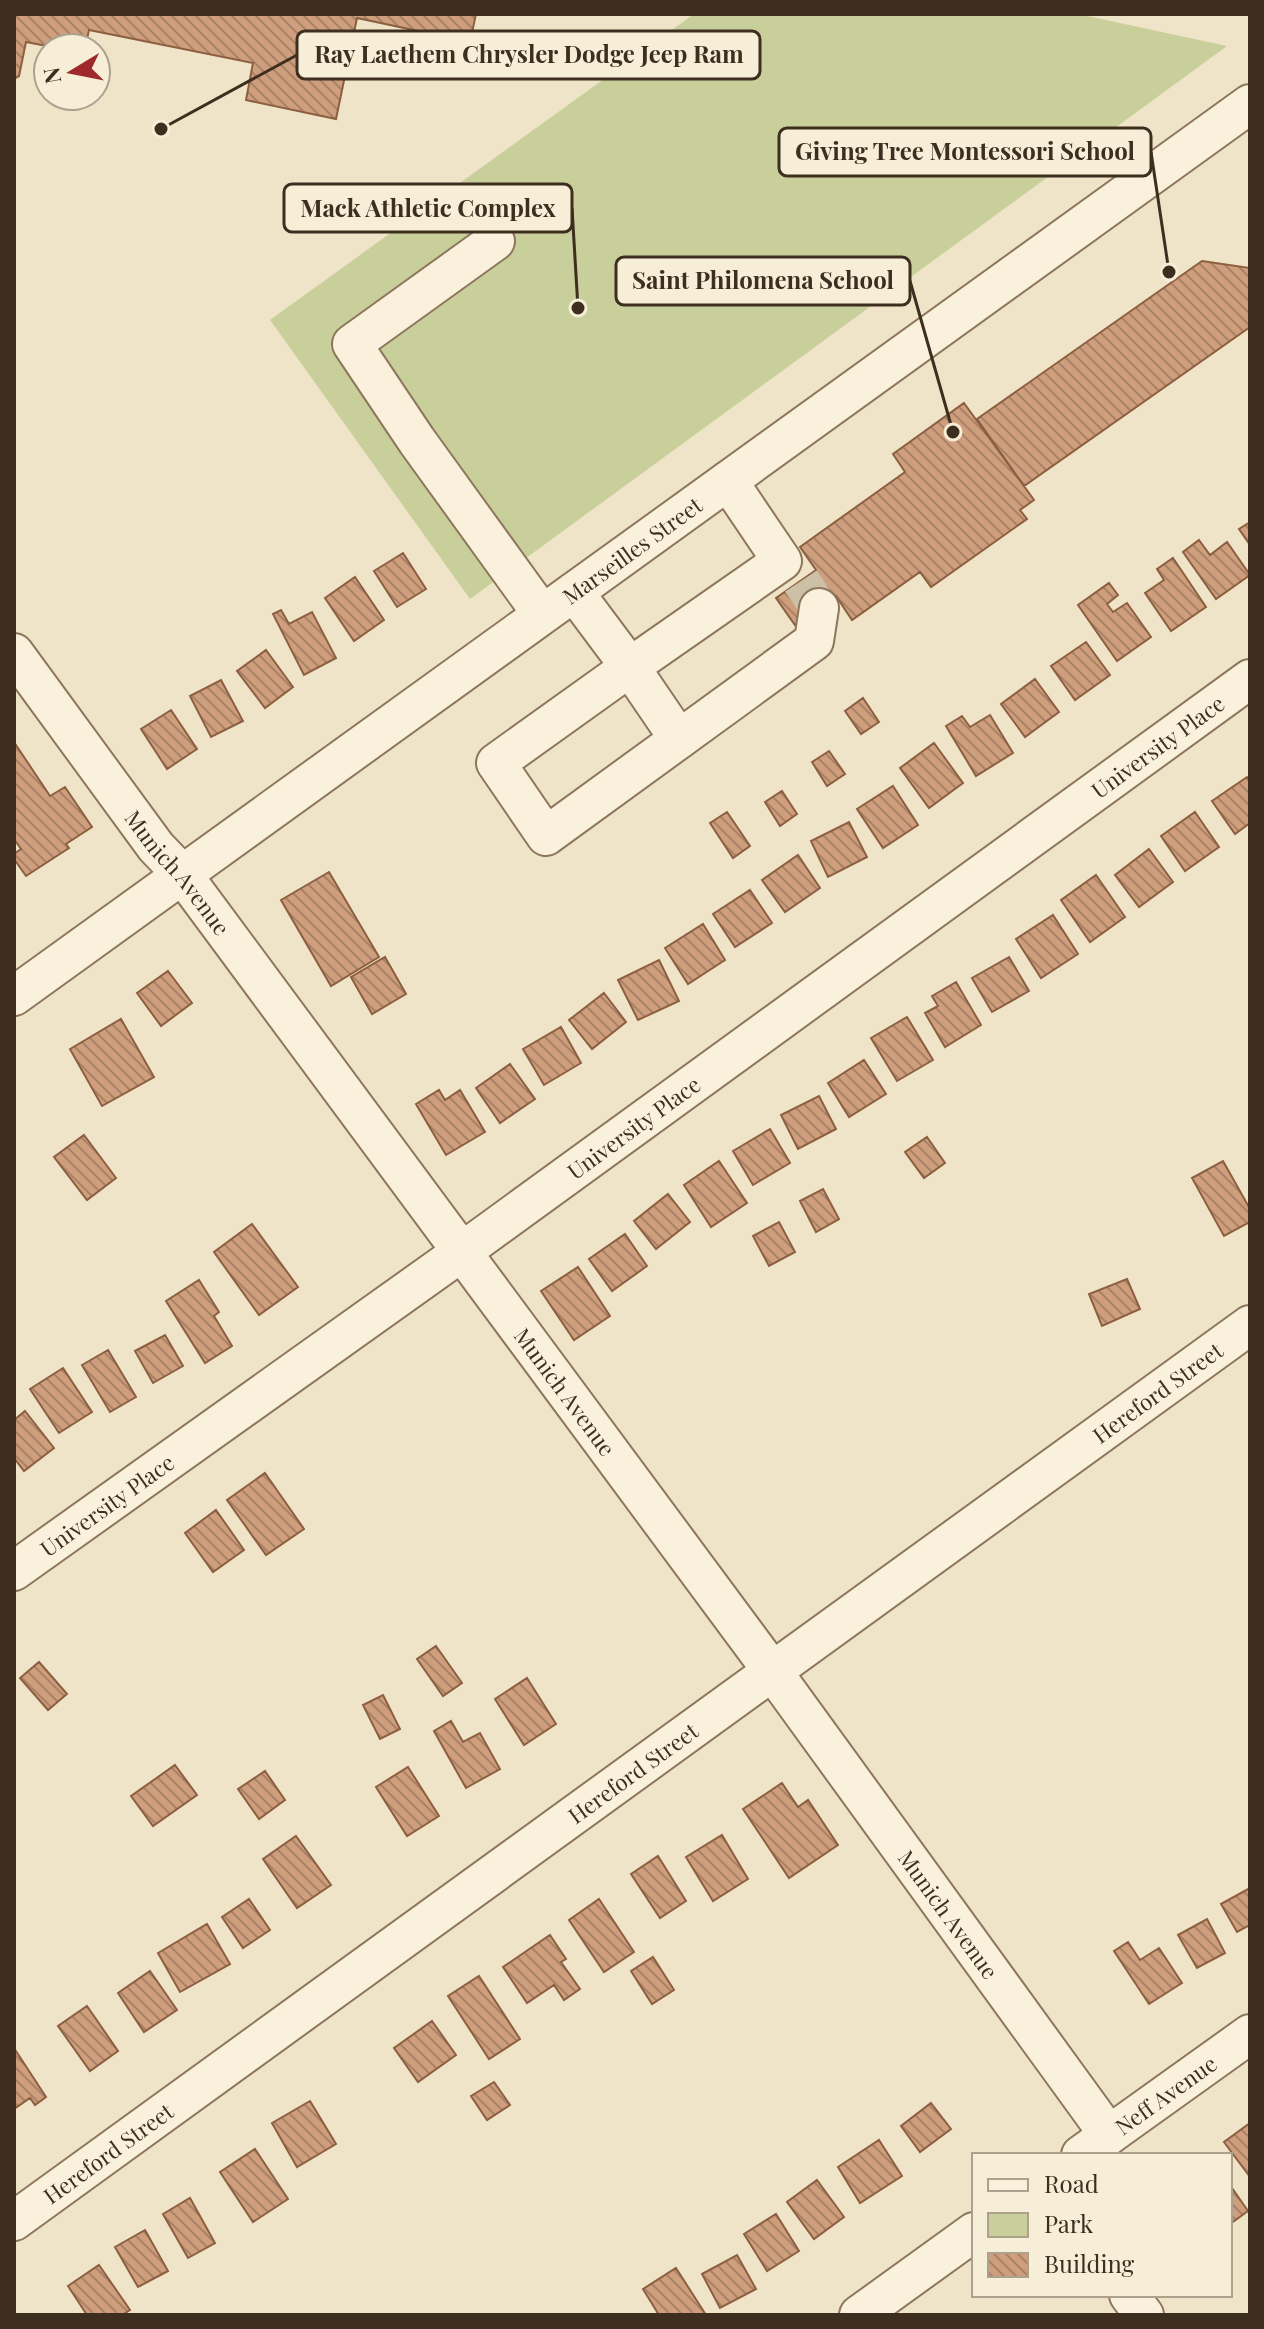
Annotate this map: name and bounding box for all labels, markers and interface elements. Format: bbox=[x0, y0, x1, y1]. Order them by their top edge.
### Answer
callout: Ray Laethem Chrysler Dodge Jeep Ram bbox=[297, 31, 760, 79]
north arrow bbox=[32, 32, 112, 112]
text: Ray Laethem Chrysler Dodge Jeep Ram bbox=[314, 37, 744, 69]
text: N bbox=[35, 65, 67, 86]
callout: Giving Tree Montessori School bbox=[779, 128, 1151, 176]
text: Giving Tree Montessori School bbox=[795, 134, 1135, 166]
callout: Mack Athletic Complex bbox=[284, 184, 572, 232]
text: Mack Athletic Complex bbox=[300, 191, 556, 223]
callout: Saint Philomena School bbox=[616, 257, 910, 305]
text: Saint Philomena School bbox=[632, 263, 894, 295]
street label: Marseilles Street bbox=[556, 489, 709, 611]
street label: University Place bbox=[1085, 688, 1230, 805]
street label: Munich Avenue bbox=[119, 804, 237, 941]
street label: University Place bbox=[561, 1069, 706, 1186]
street label: Munich Avenue bbox=[508, 1321, 623, 1462]
street label: Hereford Street bbox=[1086, 1334, 1229, 1450]
street label: University Place bbox=[34, 1447, 180, 1563]
street label: Hereford Street bbox=[562, 1715, 705, 1830]
street label: Munich Avenue bbox=[892, 1844, 1006, 1985]
street label: Neff Avenue bbox=[1109, 2048, 1222, 2141]
street label: Hereford Street bbox=[37, 2095, 180, 2210]
legend bbox=[972, 2153, 1232, 2297]
text: Road bbox=[1044, 2167, 1099, 2199]
text: Park bbox=[1044, 2207, 1094, 2239]
text: Building bbox=[1044, 2247, 1135, 2279]

